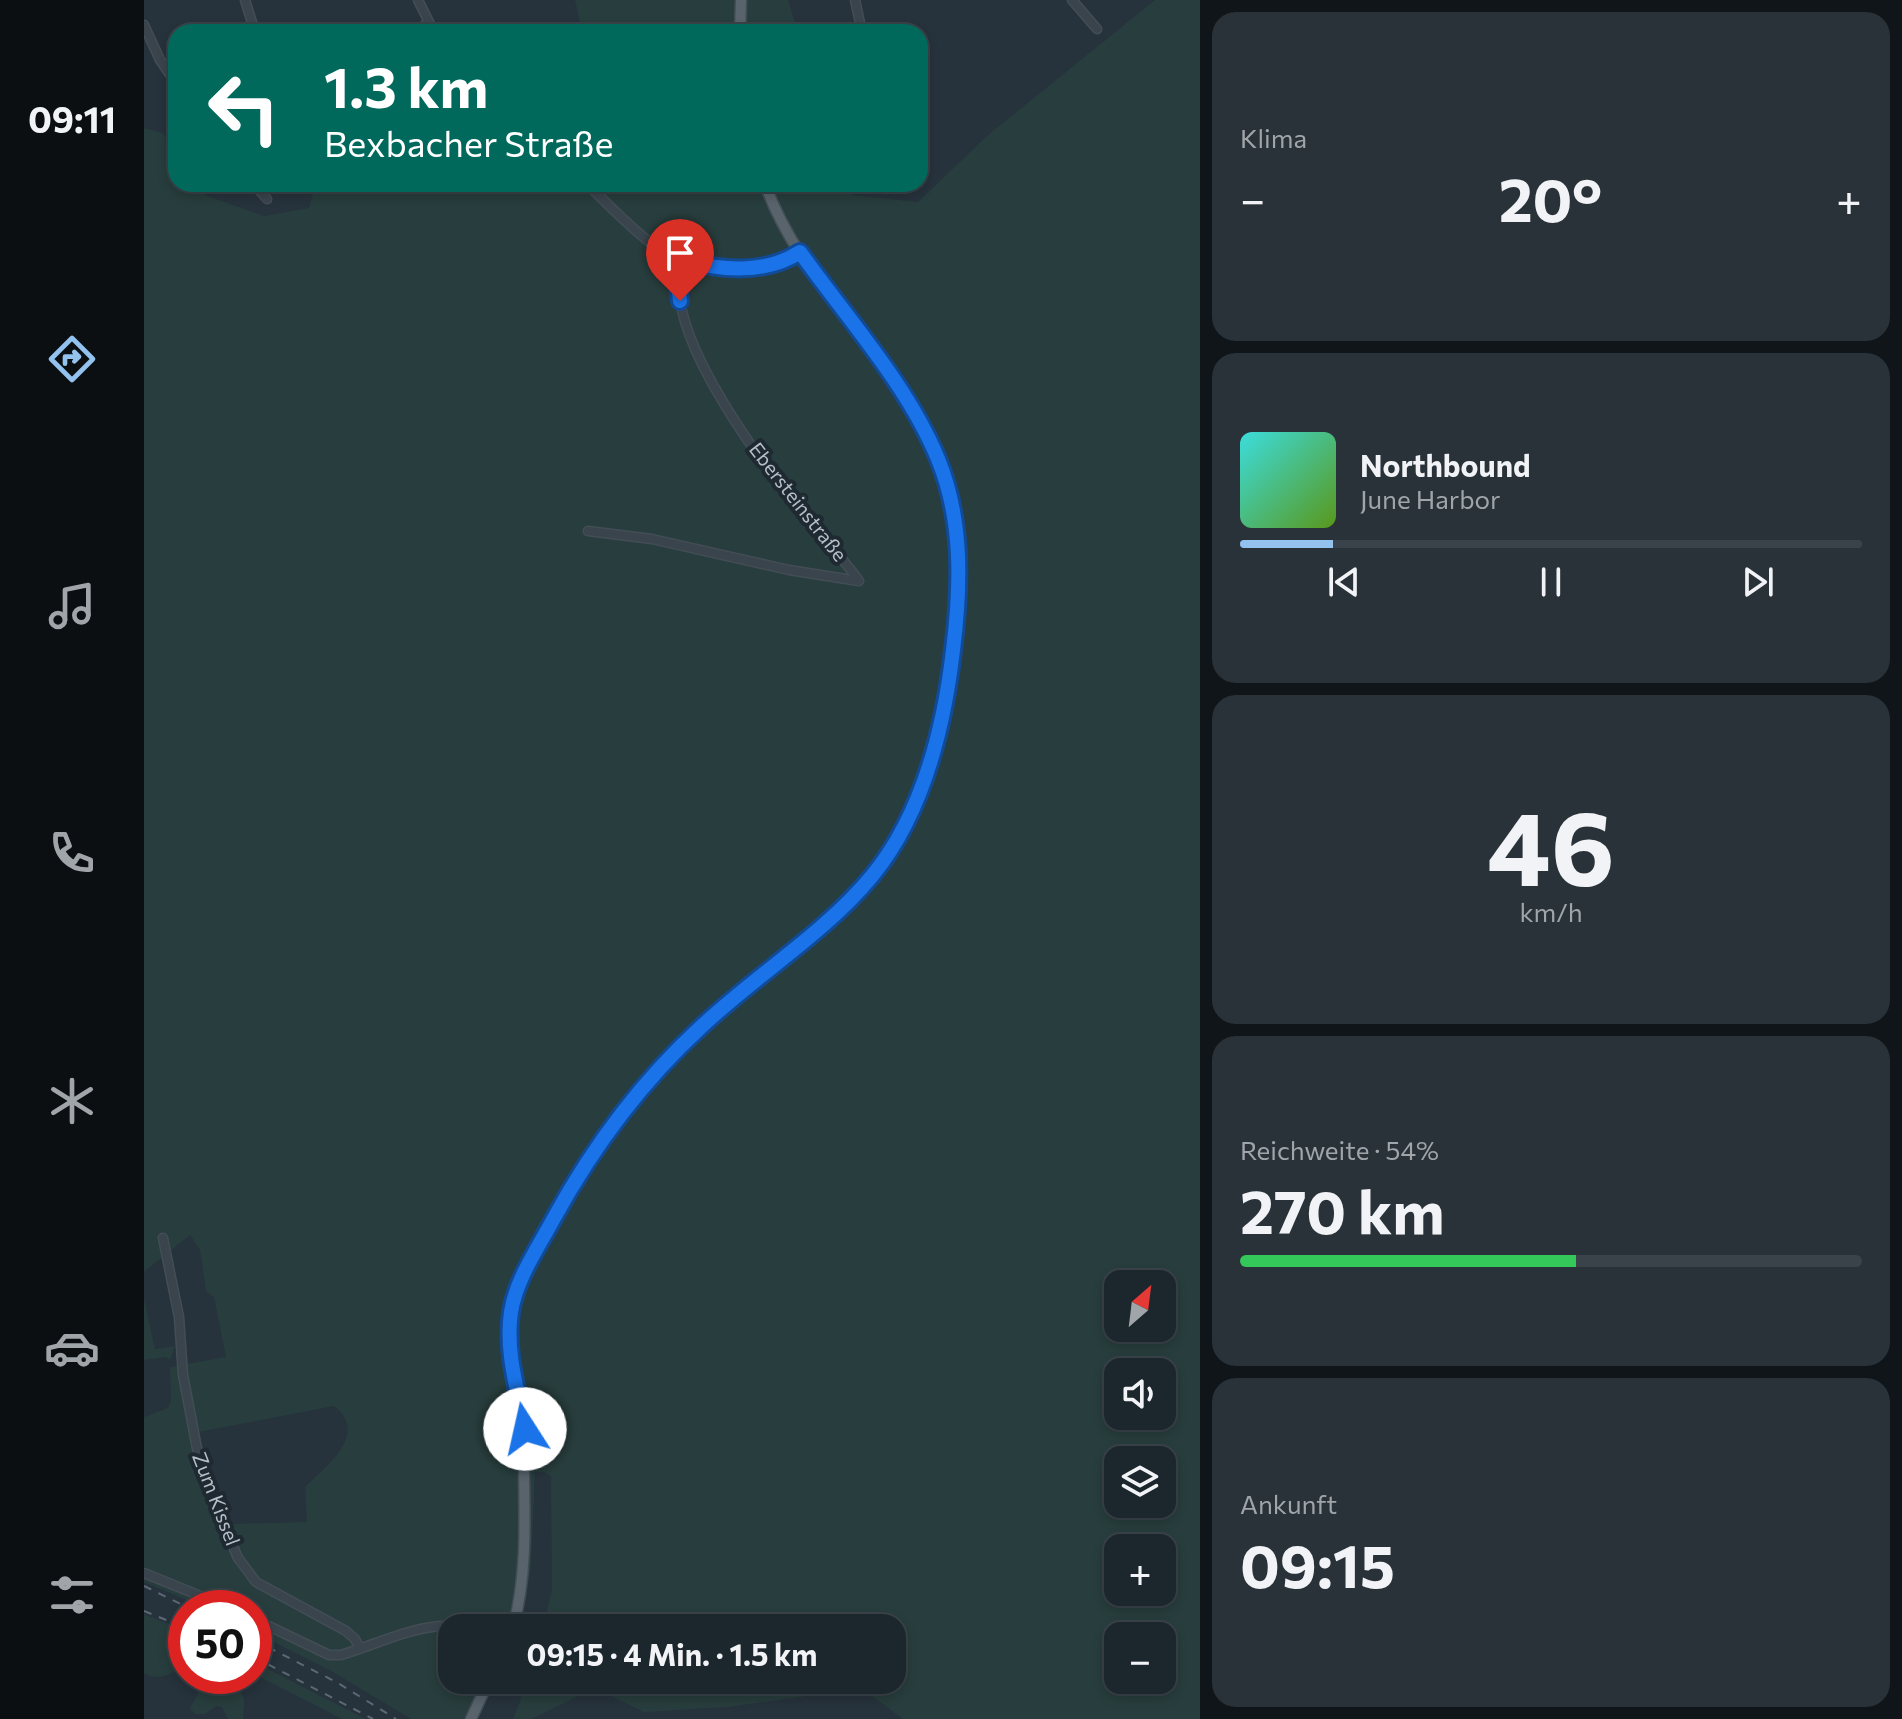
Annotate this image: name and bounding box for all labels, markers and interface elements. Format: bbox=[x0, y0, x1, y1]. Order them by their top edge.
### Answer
text: 1.3 km bbox=[324, 51, 488, 120]
icon: left bbox=[192, 56, 296, 160]
text: 09:11 bbox=[28, 96, 116, 140]
text: Bexbacher Straße bbox=[324, 120, 613, 164]
text: Klima bbox=[1240, 122, 1307, 153]
text: 20° bbox=[1499, 161, 1602, 234]
text: − bbox=[1240, 171, 1265, 225]
text: + bbox=[1836, 171, 1862, 225]
pin bbox=[646, 219, 714, 301]
icon: arrive bbox=[658, 231, 702, 275]
icon: directions bbox=[44, 331, 100, 387]
street label: Ebersteinstraße bbox=[745, 437, 853, 566]
text: Northbound bbox=[1360, 446, 1531, 483]
text: June Harbor bbox=[1360, 483, 1500, 514]
icon: previous bbox=[1322, 560, 1366, 604]
icon: pause bbox=[1529, 560, 1573, 604]
icon: next bbox=[1736, 560, 1780, 604]
icon: music bbox=[44, 578, 100, 634]
text: 46 bbox=[1487, 780, 1615, 907]
icon: phone bbox=[44, 825, 100, 881]
text: km/h bbox=[1519, 896, 1583, 927]
icon: climate bbox=[44, 1073, 100, 1129]
text: Reichweite · 54% bbox=[1240, 1134, 1439, 1165]
text: 270 km bbox=[1240, 1173, 1445, 1246]
north arrow bbox=[1104, 1270, 1176, 1342]
map controls bbox=[1104, 1270, 1176, 1694]
icon: car bbox=[44, 1320, 100, 1376]
button: sound bbox=[1104, 1358, 1176, 1430]
position arrow bbox=[483, 1387, 567, 1471]
button: layers bbox=[1104, 1446, 1176, 1518]
street label: Zum Kissel bbox=[188, 1448, 246, 1549]
text: Ankunft bbox=[1240, 1488, 1337, 1519]
text: 09:15 bbox=[1240, 1527, 1395, 1600]
button: + bbox=[1104, 1534, 1176, 1606]
icon: filters bbox=[44, 1567, 100, 1623]
speed limit sign: 50 bbox=[168, 1590, 272, 1694]
button: − bbox=[1104, 1622, 1176, 1694]
text: 09:15 · 4 Min. · 1.5 km bbox=[526, 1635, 818, 1672]

